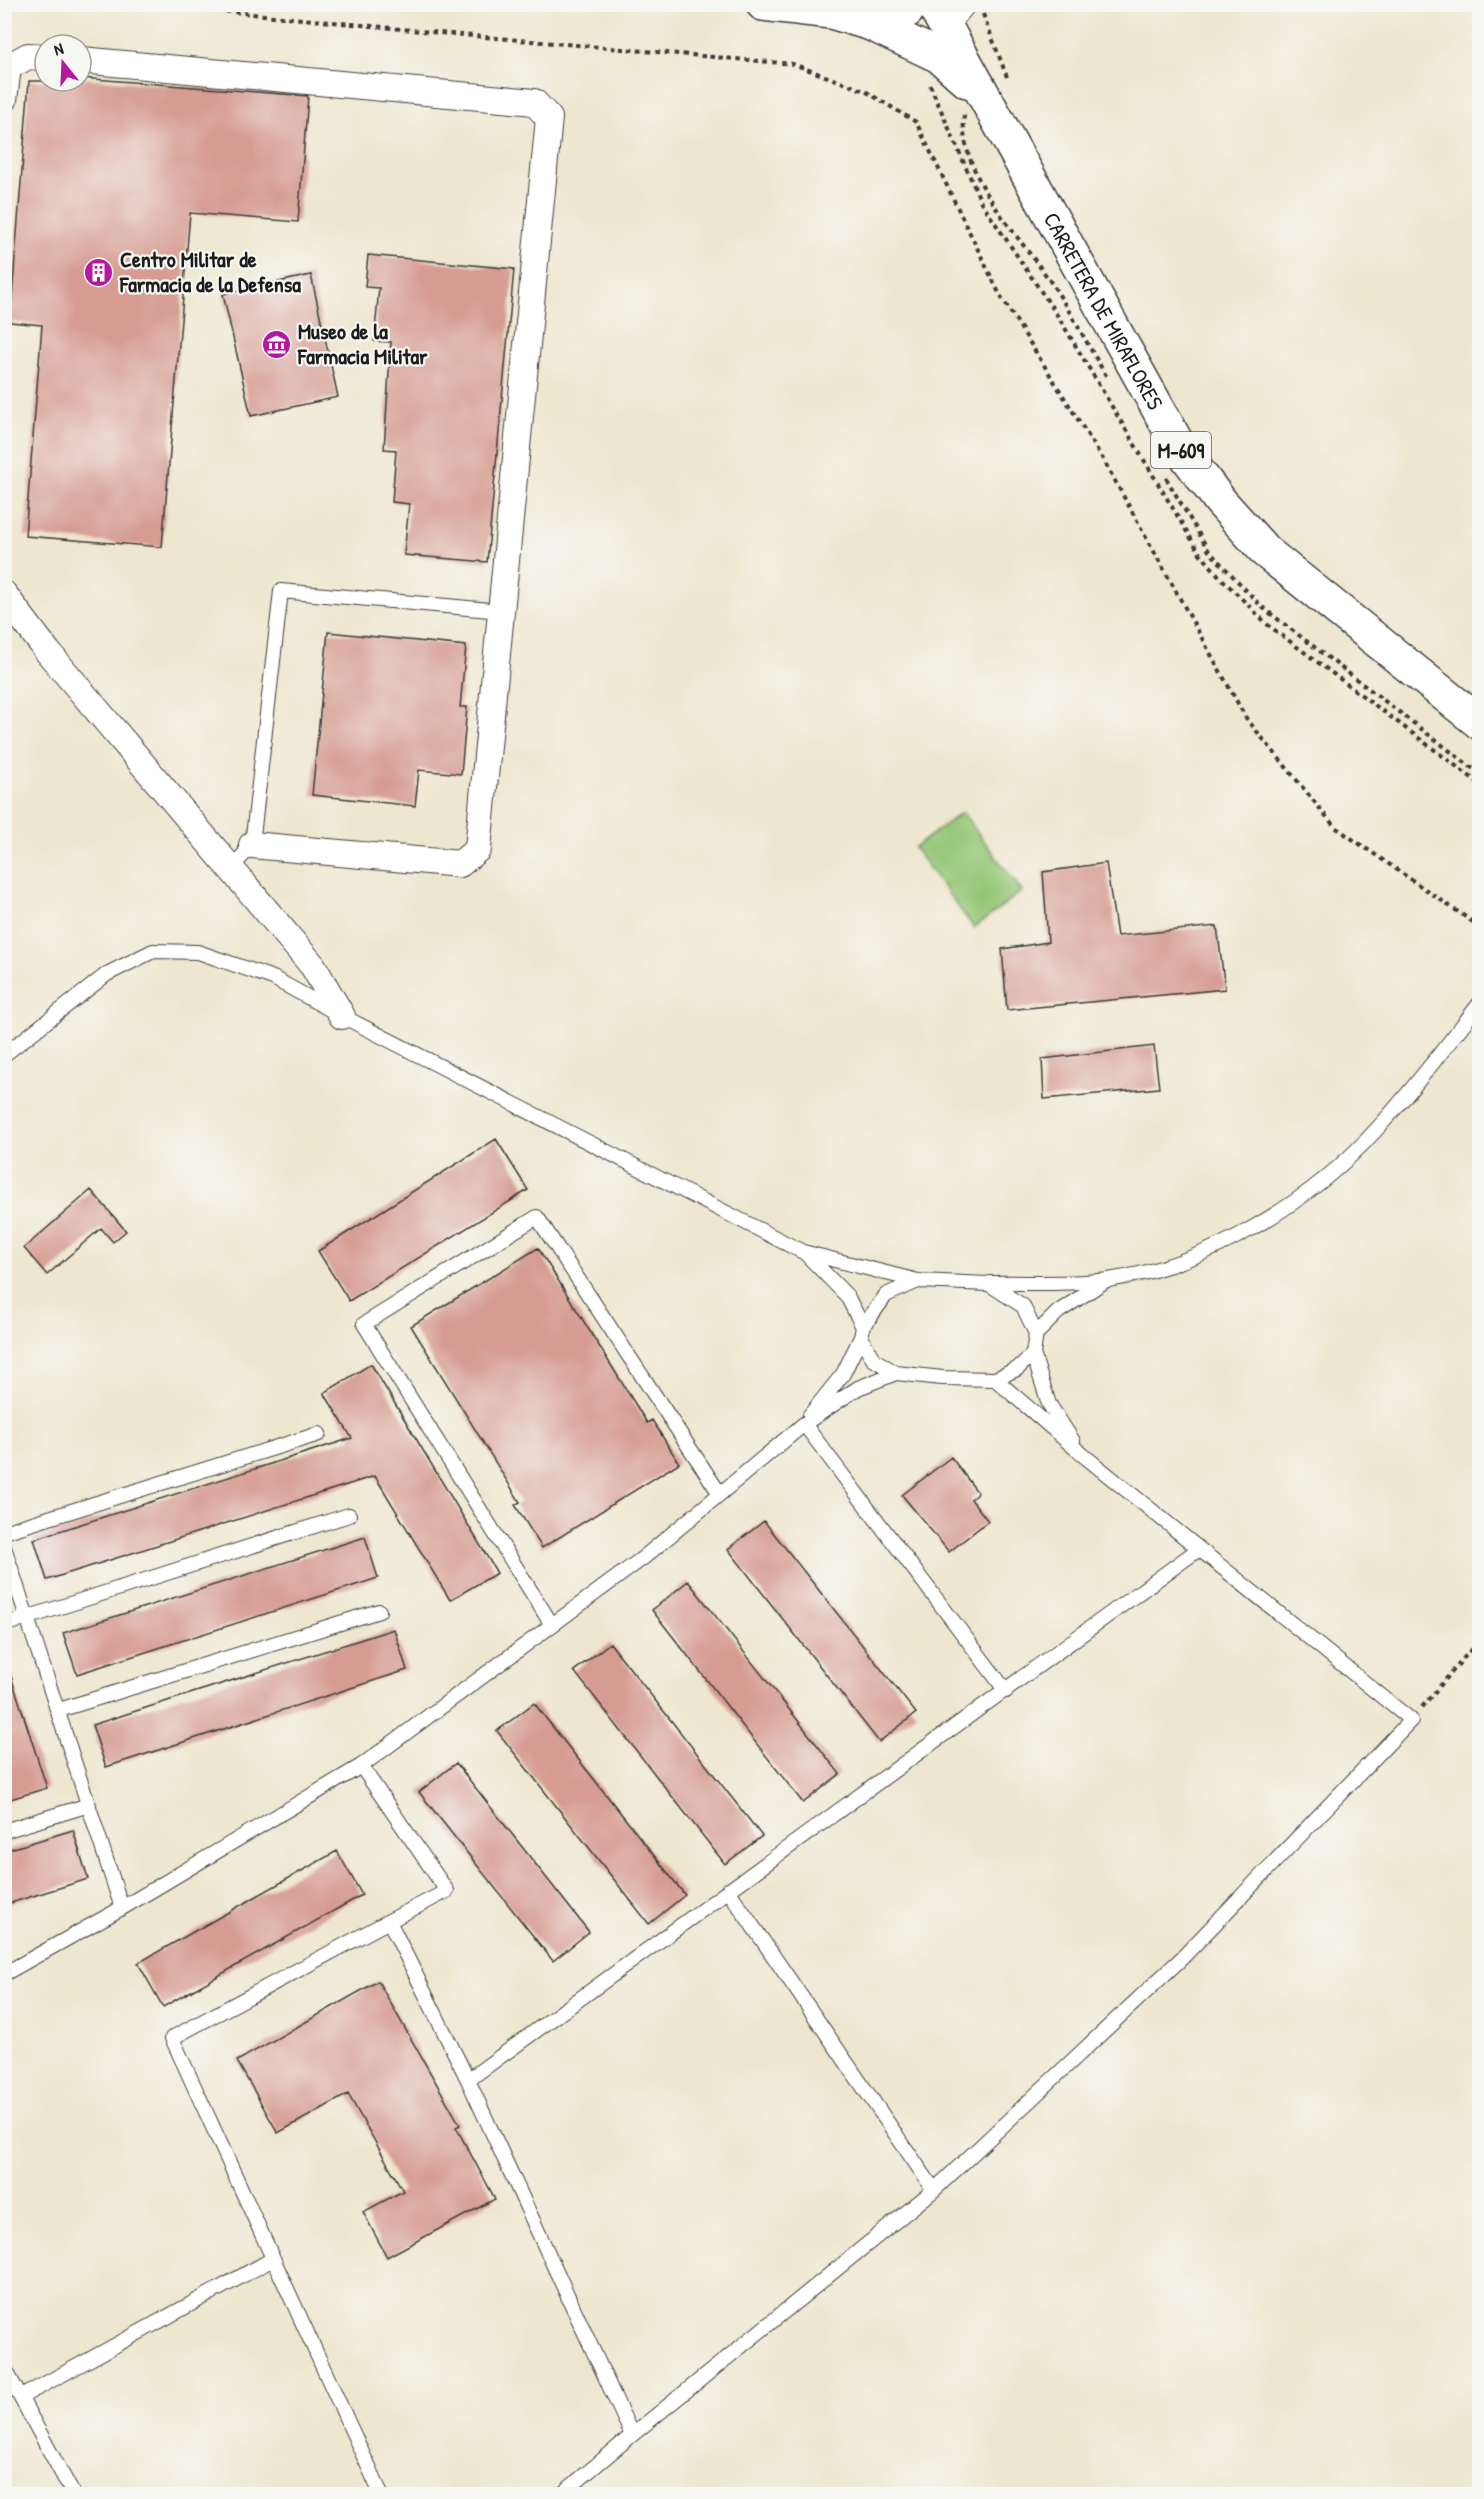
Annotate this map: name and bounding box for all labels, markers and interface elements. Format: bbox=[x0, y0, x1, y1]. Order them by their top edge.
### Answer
north arrow bbox=[33, 33, 93, 93]
text: N bbox=[51, 37, 66, 61]
street label: CARRETERA DE MIRAFLORES bbox=[1037, 207, 1171, 415]
place label: Centro Militar de Farmacia de la Defensa bbox=[119, 244, 301, 299]
building icon: Centro Militar de Farmacia de la Defensa bbox=[83, 256, 115, 288]
place label: Museo de la Farmacia Militar bbox=[297, 316, 428, 371]
museum icon: Museo de la Farmacia Militar bbox=[261, 328, 293, 360]
road number: M-609 bbox=[1151, 432, 1211, 468]

